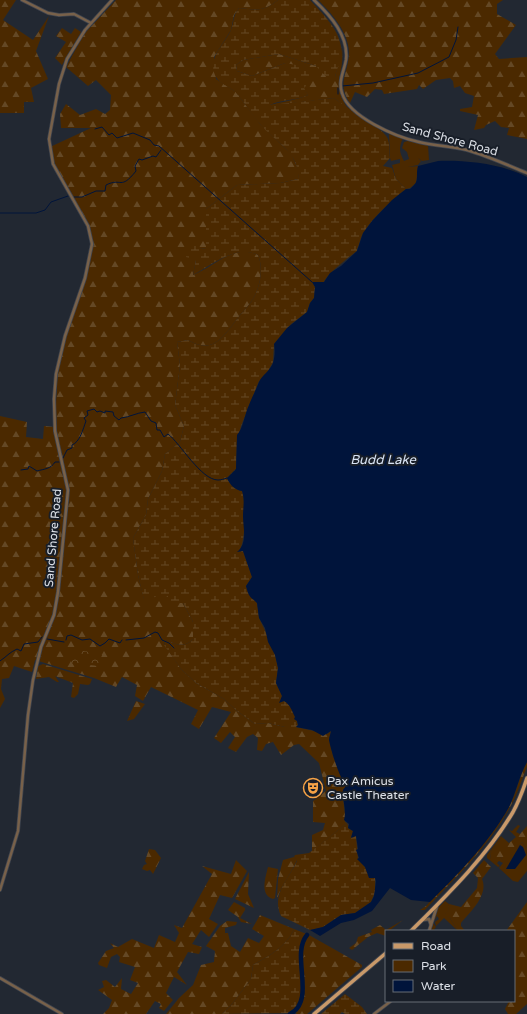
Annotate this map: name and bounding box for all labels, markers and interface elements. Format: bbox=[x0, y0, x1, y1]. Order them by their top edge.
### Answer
street label: Sand Shore Road bbox=[401, 119, 499, 159]
water label: Budd Lake bbox=[350, 452, 417, 468]
street label: Sand Shore Road bbox=[42, 488, 64, 588]
place label: Pax Amicus Castle Theater bbox=[327, 774, 410, 802]
theatre icon: Pax Amicus Castle Theater bbox=[302, 777, 324, 799]
legend bbox=[385, 930, 515, 1002]
text: Road bbox=[421, 939, 451, 953]
text: Park bbox=[421, 959, 447, 973]
text: Water bbox=[421, 979, 456, 993]

